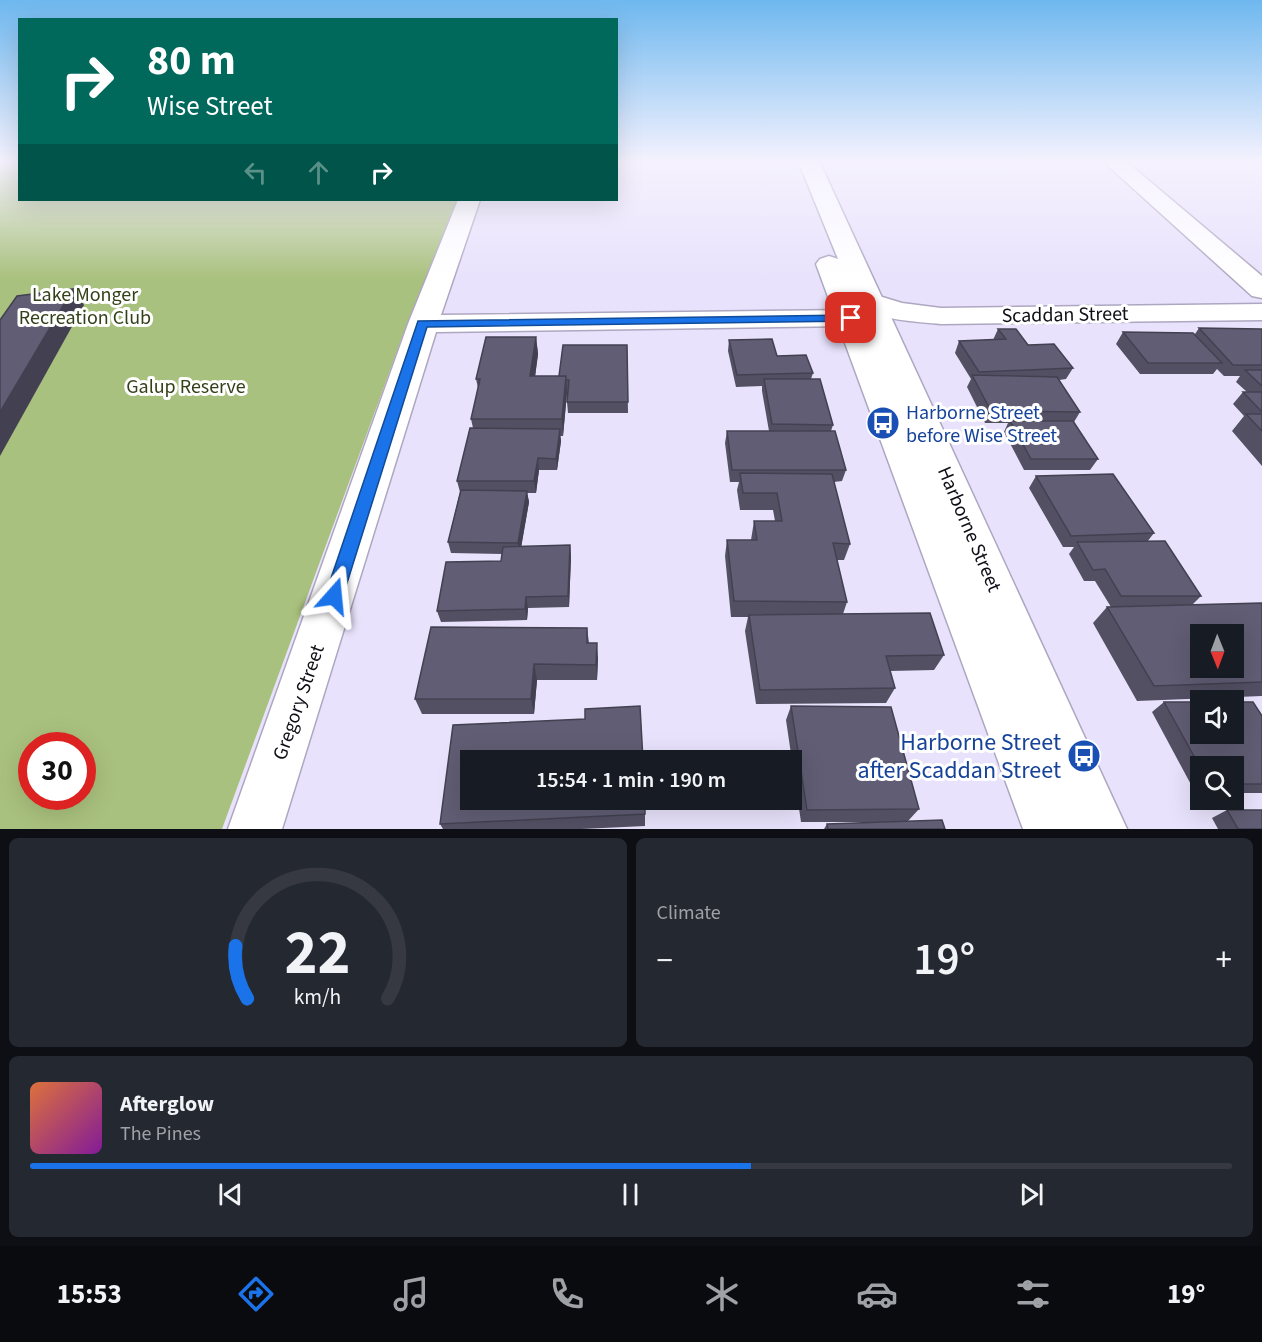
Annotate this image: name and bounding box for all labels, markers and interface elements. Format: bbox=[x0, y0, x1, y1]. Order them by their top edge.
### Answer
text: 80 m bbox=[147, 31, 236, 91]
icon: right bbox=[48, 42, 126, 120]
text: Wise Street bbox=[147, 87, 273, 126]
icon: left bbox=[239, 156, 272, 189]
icon: ahead bbox=[302, 156, 335, 189]
icon: right bbox=[365, 156, 398, 189]
park label: Lake Monger Recreation Club bbox=[19, 281, 151, 332]
pin bbox=[825, 292, 876, 343]
street label: Scaddan Street bbox=[1001, 300, 1129, 330]
icon: arrive bbox=[834, 301, 867, 334]
park label: Galup Reserve bbox=[126, 373, 246, 401]
place label: Harborne Street before Wise Street bbox=[906, 399, 1057, 450]
bus stop icon: Harborne Street before Wise Street bbox=[865, 405, 901, 441]
street label: Harborne Street bbox=[930, 462, 1008, 597]
position arrow bbox=[302, 564, 366, 628]
north arrow bbox=[1190, 624, 1244, 678]
map controls bbox=[1190, 624, 1244, 810]
street label: Gregory Street bbox=[266, 641, 332, 764]
button: sound bbox=[1190, 690, 1244, 744]
place label: Harborne Street after Scaddan Street bbox=[858, 725, 1061, 788]
speed limit sign: 30 bbox=[18, 732, 96, 810]
bus stop icon: Harborne Street after Scaddan Street bbox=[1066, 738, 1102, 774]
button: search bbox=[1190, 756, 1244, 810]
text: 15:54 · 1 min · 190 m bbox=[536, 764, 726, 796]
text: Climate bbox=[657, 899, 721, 927]
text: 22 bbox=[285, 909, 351, 998]
text: 19° bbox=[913, 928, 975, 992]
text: − bbox=[657, 937, 673, 984]
text: + bbox=[1216, 937, 1232, 984]
text: km/h bbox=[294, 983, 342, 1014]
text: Afterglow bbox=[120, 1088, 214, 1120]
text: The Pines bbox=[120, 1120, 201, 1148]
icon: previous bbox=[214, 1178, 247, 1211]
icon: pause bbox=[614, 1178, 647, 1211]
icon: next bbox=[1015, 1178, 1048, 1211]
icon: directions bbox=[235, 1273, 277, 1315]
icon: music bbox=[390, 1273, 432, 1315]
icon: phone bbox=[546, 1273, 588, 1315]
icon: climate bbox=[701, 1273, 743, 1315]
icon: car bbox=[856, 1273, 898, 1315]
icon: filters bbox=[1012, 1273, 1054, 1315]
text: 15:53 bbox=[57, 1275, 122, 1314]
text: 19° bbox=[1167, 1275, 1205, 1314]

